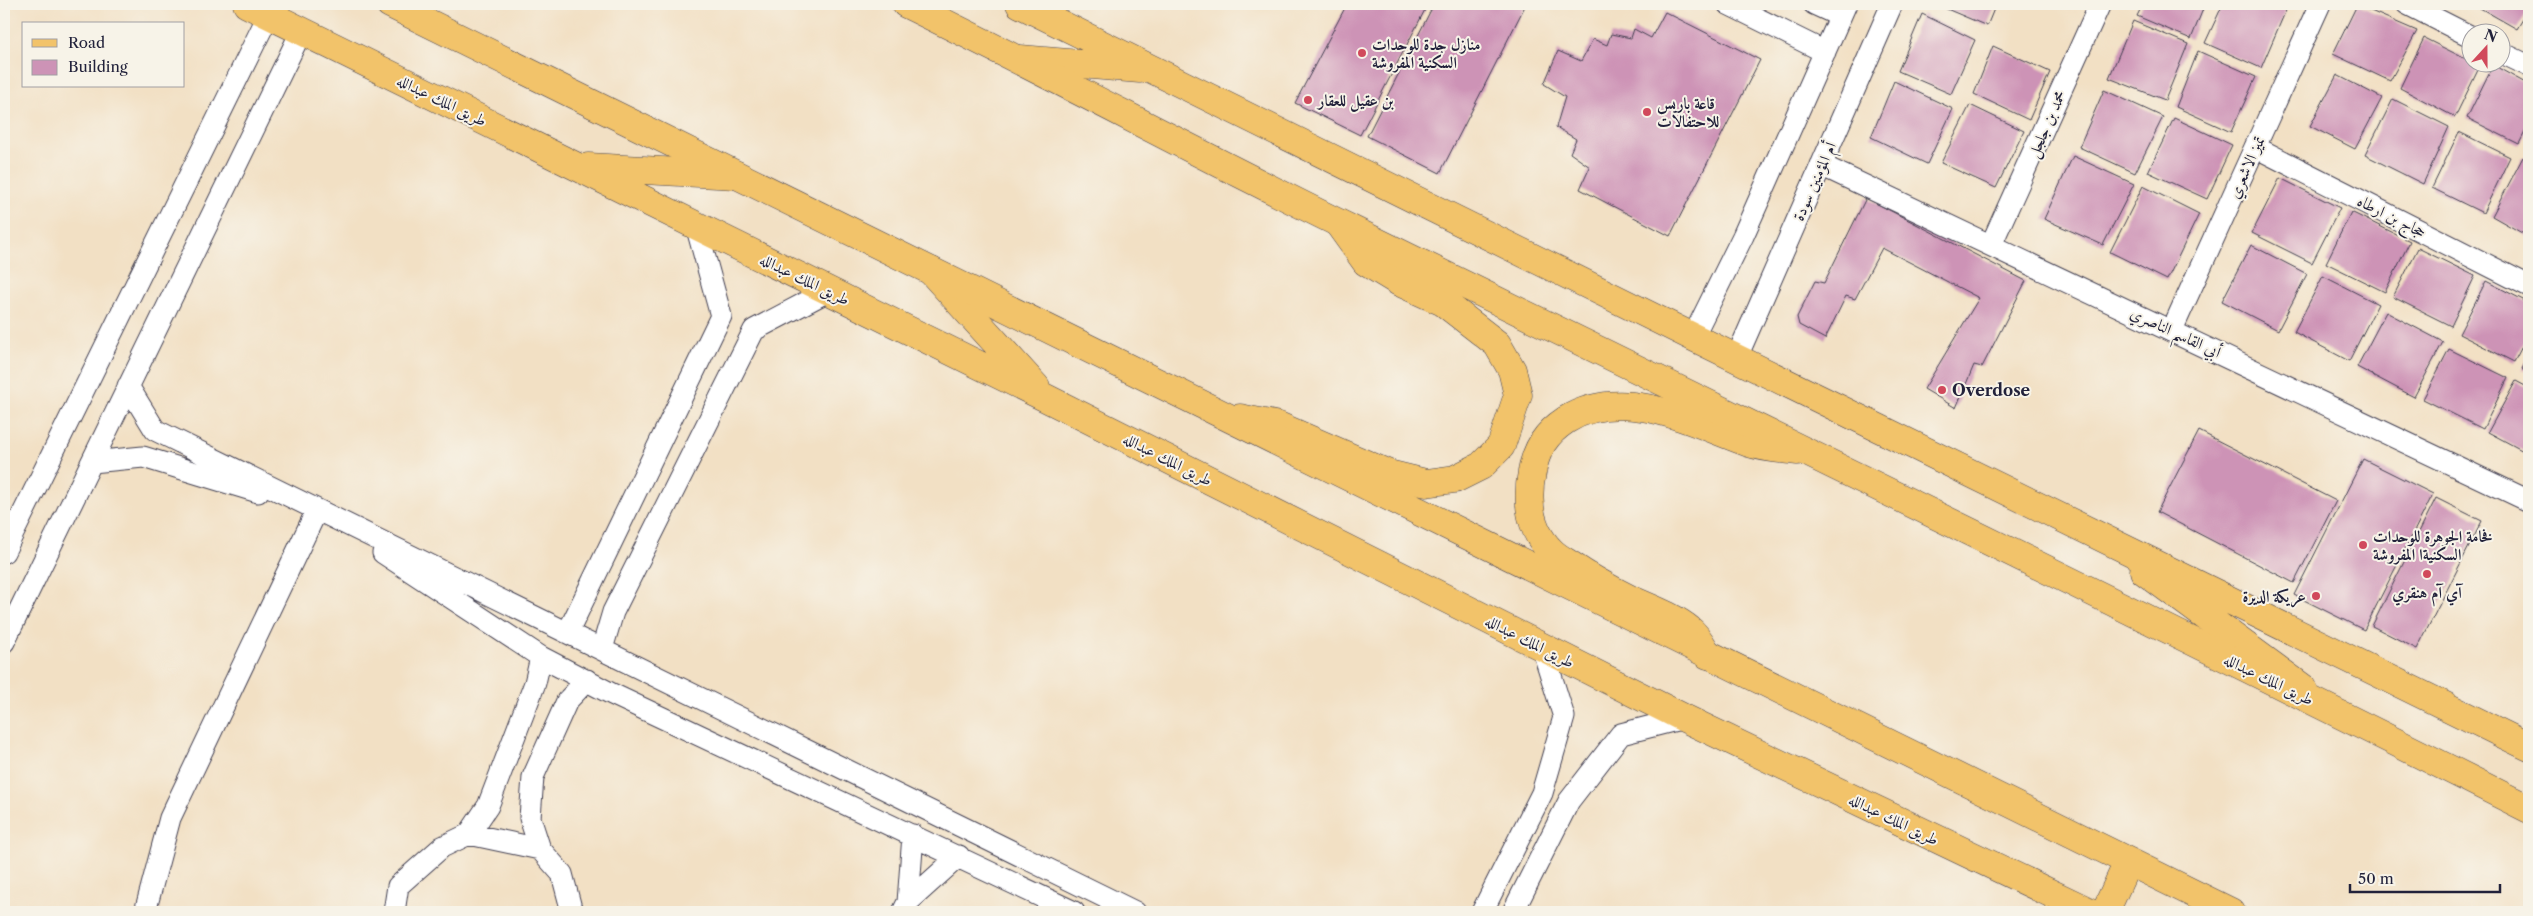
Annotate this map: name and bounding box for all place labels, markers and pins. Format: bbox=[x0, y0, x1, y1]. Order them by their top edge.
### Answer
place label: منازل جدة للوحدات السكنية المفروشة bbox=[1372, 34, 1480, 73]
marker: منازل جدة للوحدات السكنية المفروشة bbox=[1356, 47, 1368, 59]
place label: بن عقيل للعقار bbox=[1316, 90, 1394, 112]
place label: قاعة باريس للاحتفالات bbox=[1657, 93, 1719, 131]
marker: بن عقيل للعقار bbox=[1302, 94, 1314, 106]
marker: قاعة باريس للاحتفالات bbox=[1641, 106, 1653, 118]
place label: Overdose bbox=[1952, 380, 2031, 400]
marker: Overdose bbox=[1936, 384, 1948, 396]
place label: فخامة الجوهرة للوحدات السكنيةا المفروشة bbox=[2373, 526, 2493, 565]
marker: فخامة الجوهرة للوحدات السكنيةا المفروشة bbox=[2357, 539, 2369, 551]
marker: آي آم هنقري bbox=[2421, 568, 2433, 580]
place label: آي آم هنقري bbox=[2392, 582, 2464, 607]
place label: عريكة الديرة bbox=[2242, 586, 2306, 608]
marker: عريكة الديرة bbox=[2310, 590, 2322, 602]

